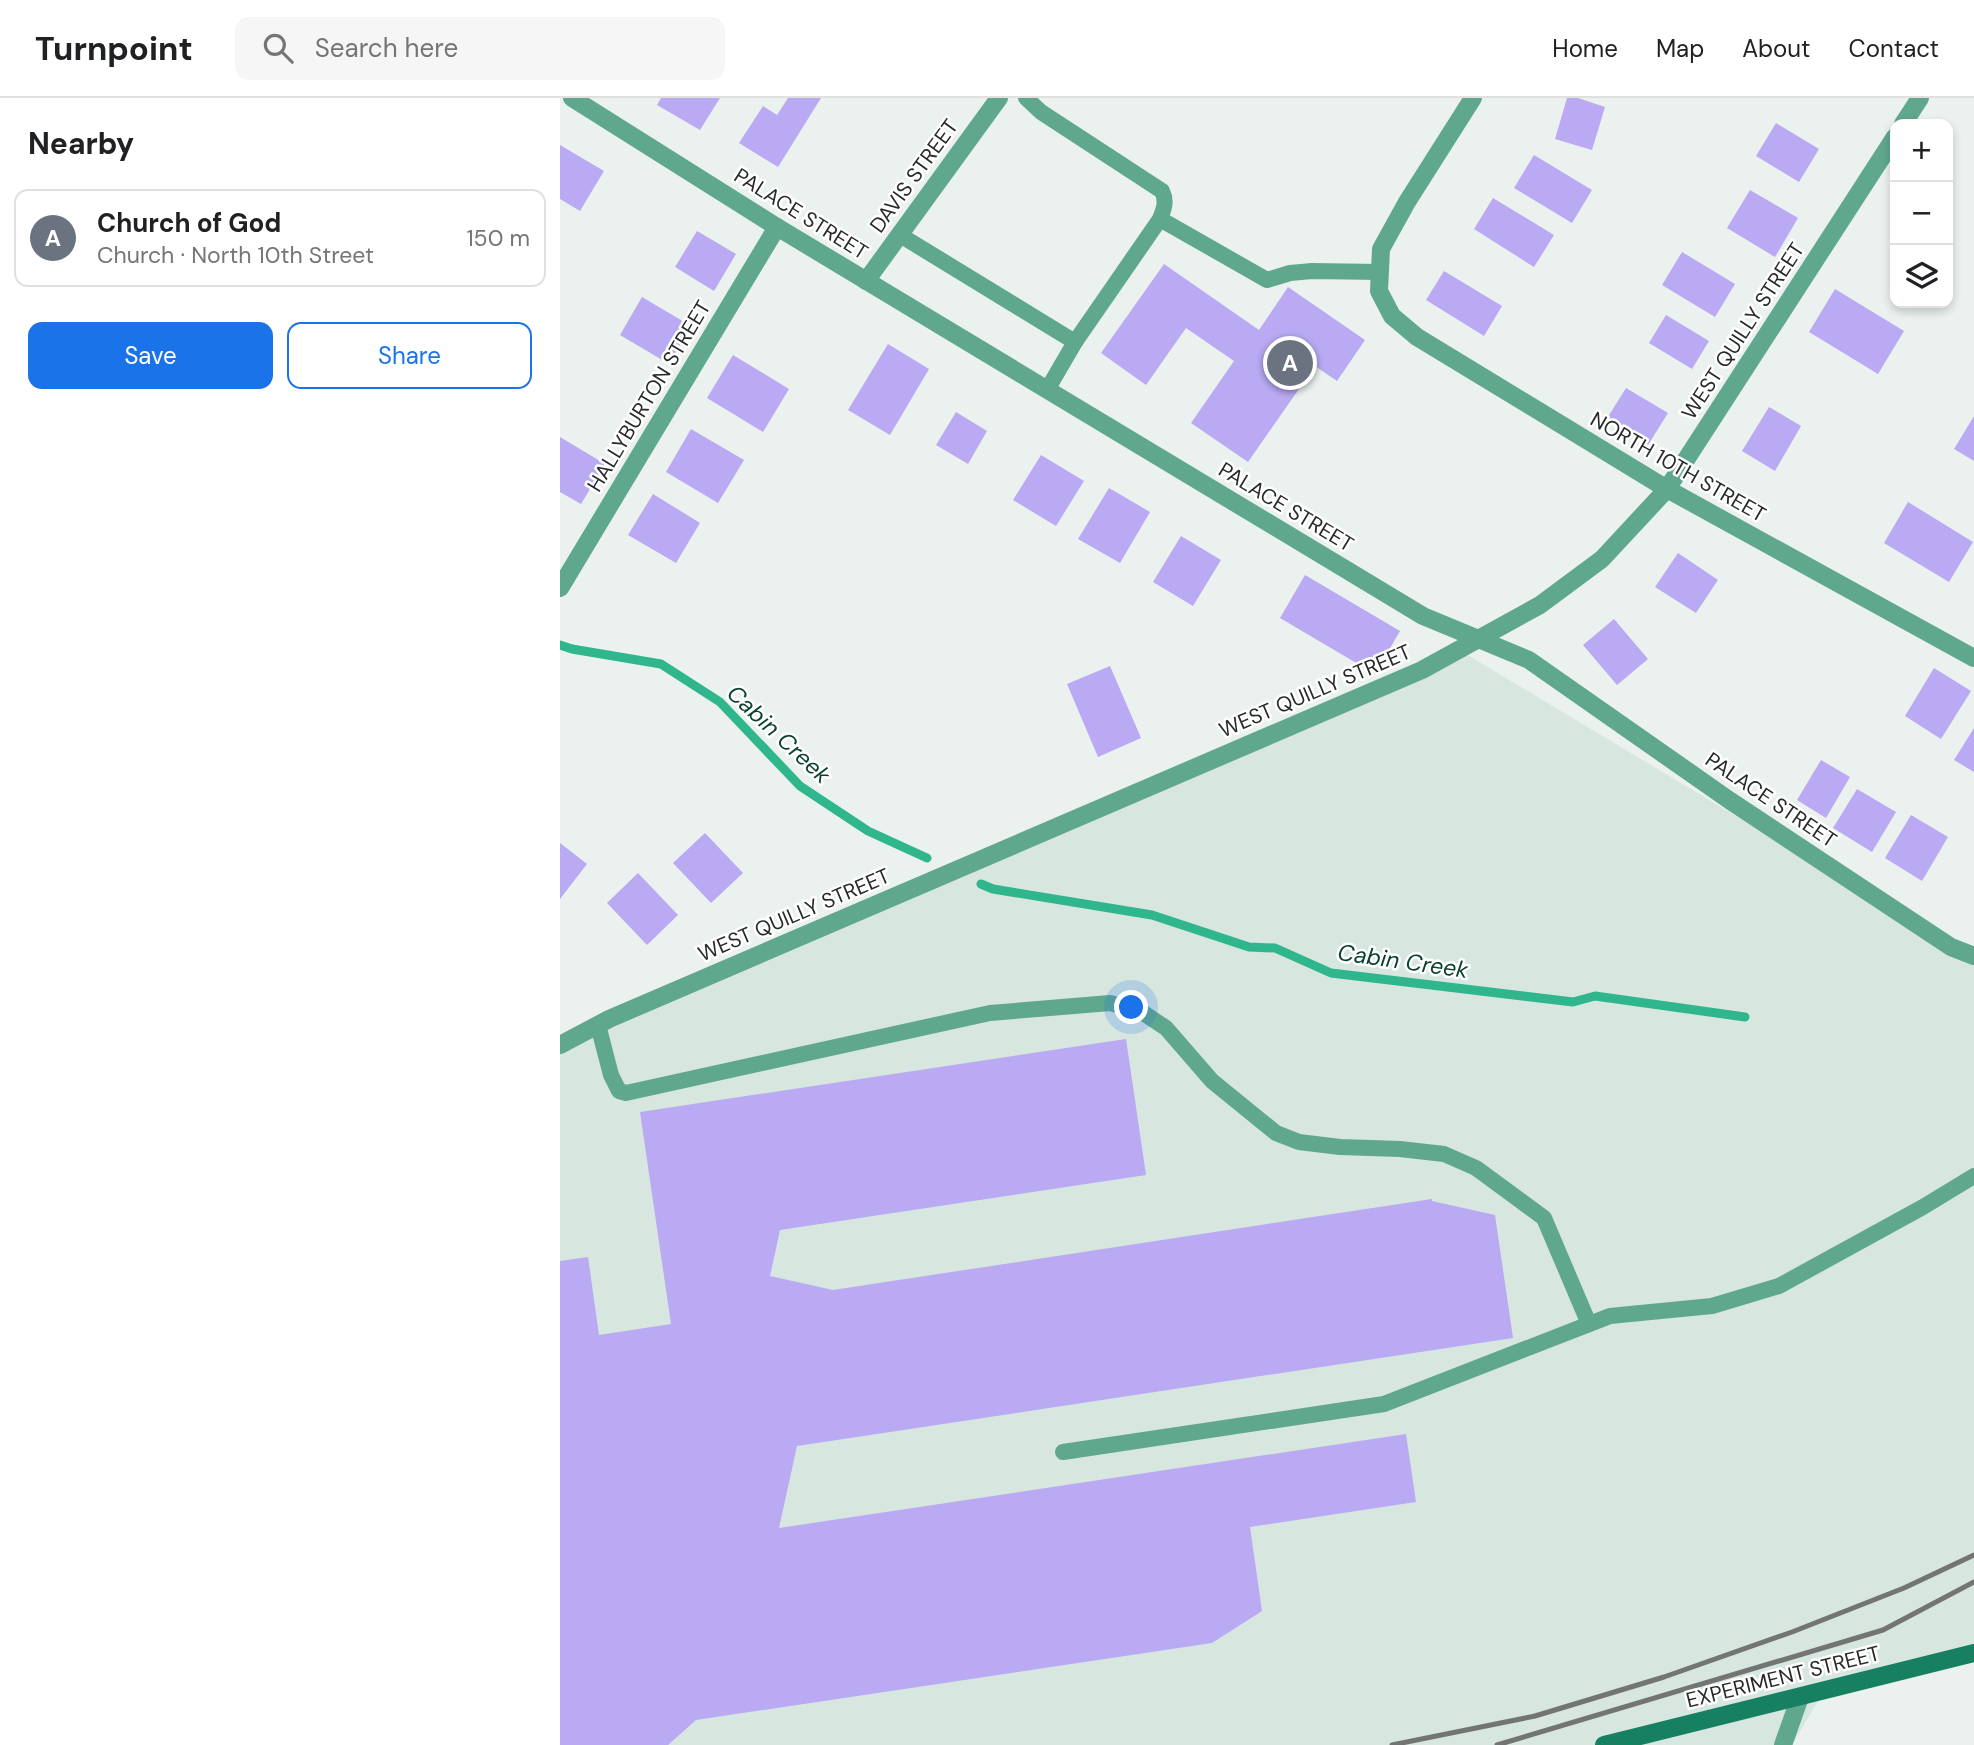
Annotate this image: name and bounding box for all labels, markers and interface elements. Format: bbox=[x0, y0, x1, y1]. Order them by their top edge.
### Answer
search box bbox=[235, 17, 725, 80]
text: Turnpoint bbox=[35, 27, 193, 70]
icon: search bbox=[259, 29, 297, 67]
text: Search here bbox=[315, 31, 458, 65]
text: Home bbox=[1552, 33, 1618, 64]
text: Map bbox=[1656, 33, 1704, 64]
text: About bbox=[1742, 33, 1811, 64]
text: Contact bbox=[1849, 33, 1939, 64]
street label: DAVIS STREET bbox=[863, 114, 965, 238]
map controls bbox=[1890, 119, 1953, 308]
button: + bbox=[1890, 119, 1953, 182]
text: Nearby bbox=[28, 124, 134, 163]
street label: PALACE STREET bbox=[729, 162, 873, 266]
button: − bbox=[1890, 182, 1953, 245]
text: Church of God bbox=[97, 206, 281, 240]
text: A bbox=[45, 223, 61, 253]
text: 150 m bbox=[466, 223, 530, 253]
street label: WEST QUILLY STREET bbox=[1675, 237, 1811, 425]
text: Church · North 10th Street bbox=[97, 240, 374, 270]
button: layers bbox=[1890, 245, 1953, 308]
street label: HALLYBURTON STREET bbox=[581, 295, 717, 497]
button: Save bbox=[28, 322, 273, 389]
button: Share bbox=[287, 322, 532, 389]
pin: A bbox=[1267, 337, 1313, 389]
street label: NORTH 10TH STREET bbox=[1585, 405, 1771, 529]
street label: PALACE STREET bbox=[1213, 456, 1359, 558]
street label: WEST QUILLY STREET bbox=[1215, 638, 1415, 744]
water label: Cabin Creek bbox=[721, 678, 837, 790]
street label: PALACE STREET bbox=[1700, 746, 1842, 854]
street label: WEST QUILLY STREET bbox=[694, 862, 894, 968]
water label: Cabin Creek bbox=[1336, 937, 1470, 985]
your location bbox=[1114, 990, 1148, 1024]
street label: EXPERIMENT STREET bbox=[1683, 1639, 1883, 1715]

